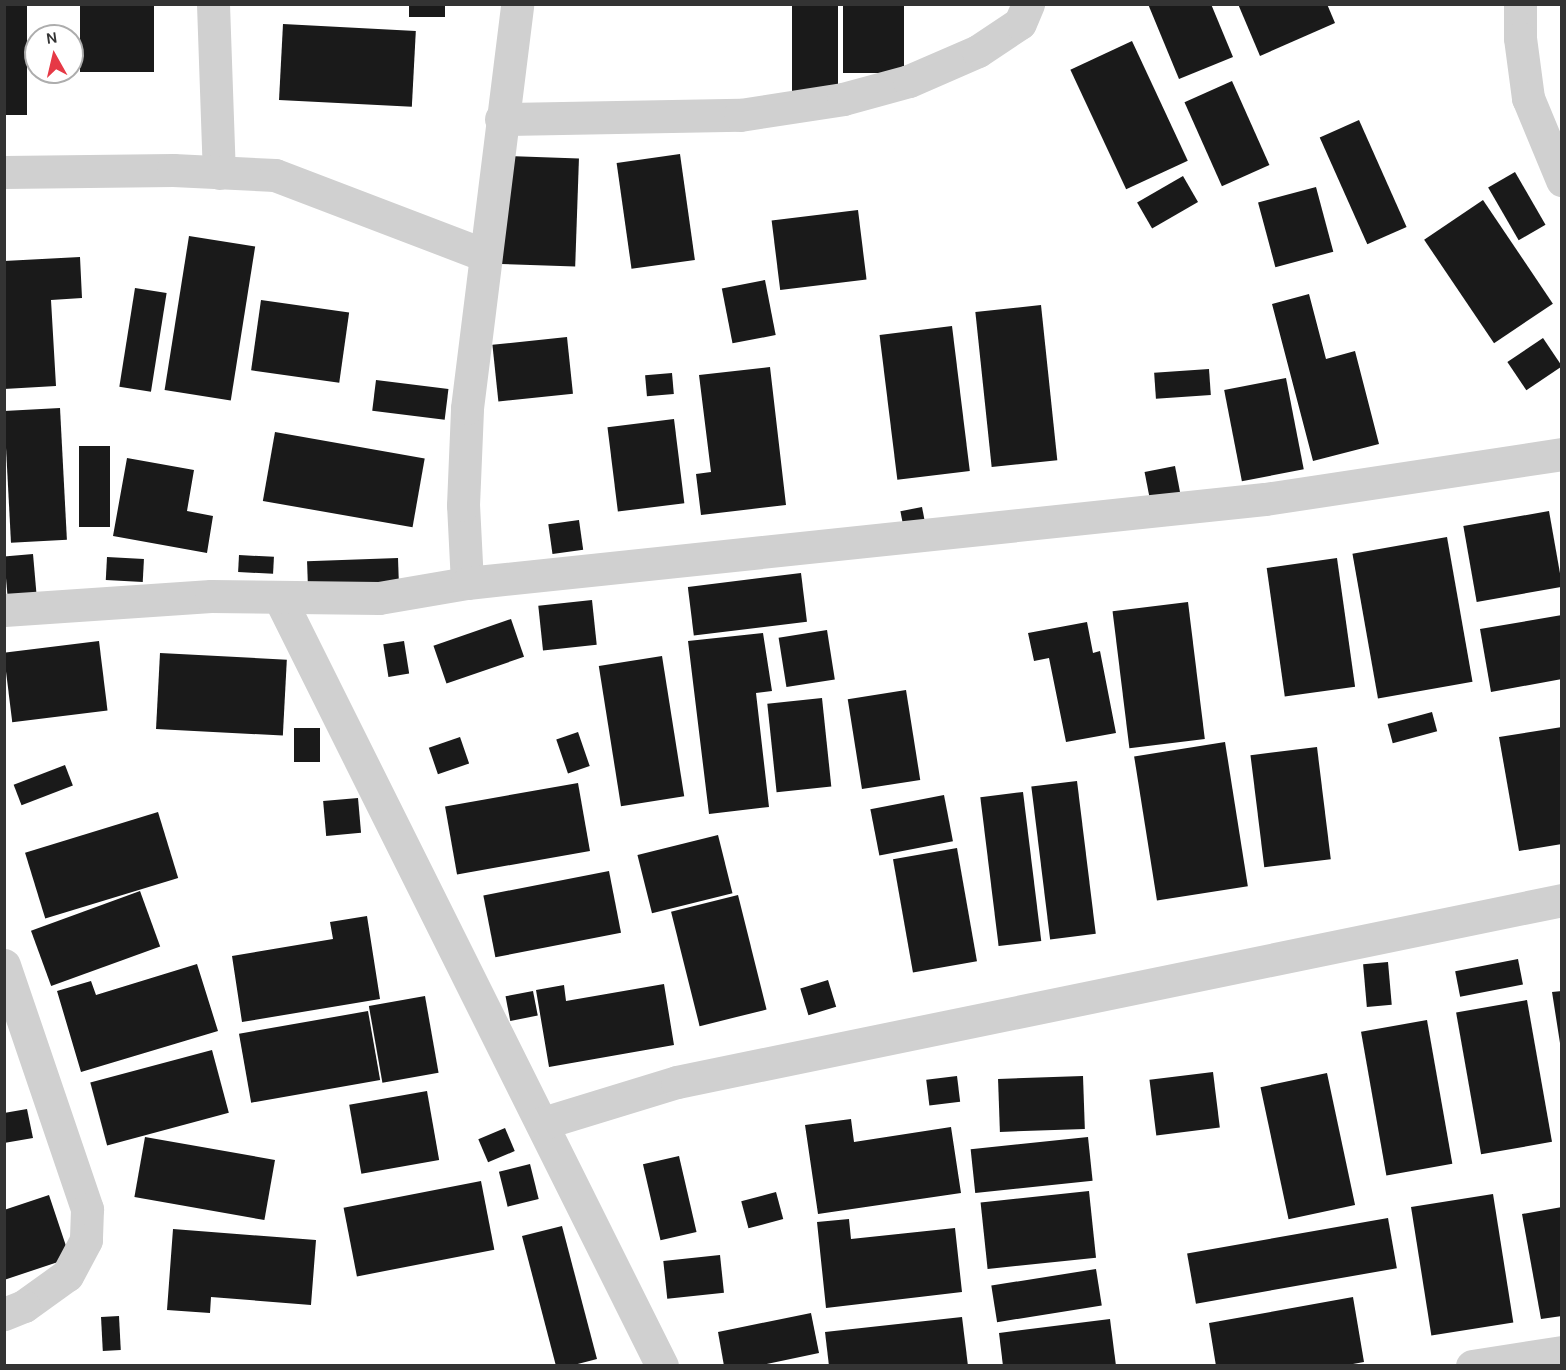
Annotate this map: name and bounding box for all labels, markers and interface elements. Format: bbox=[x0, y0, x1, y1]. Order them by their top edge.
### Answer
north arrow bbox=[24, 24, 84, 84]
text: N bbox=[45, 27, 59, 48]

